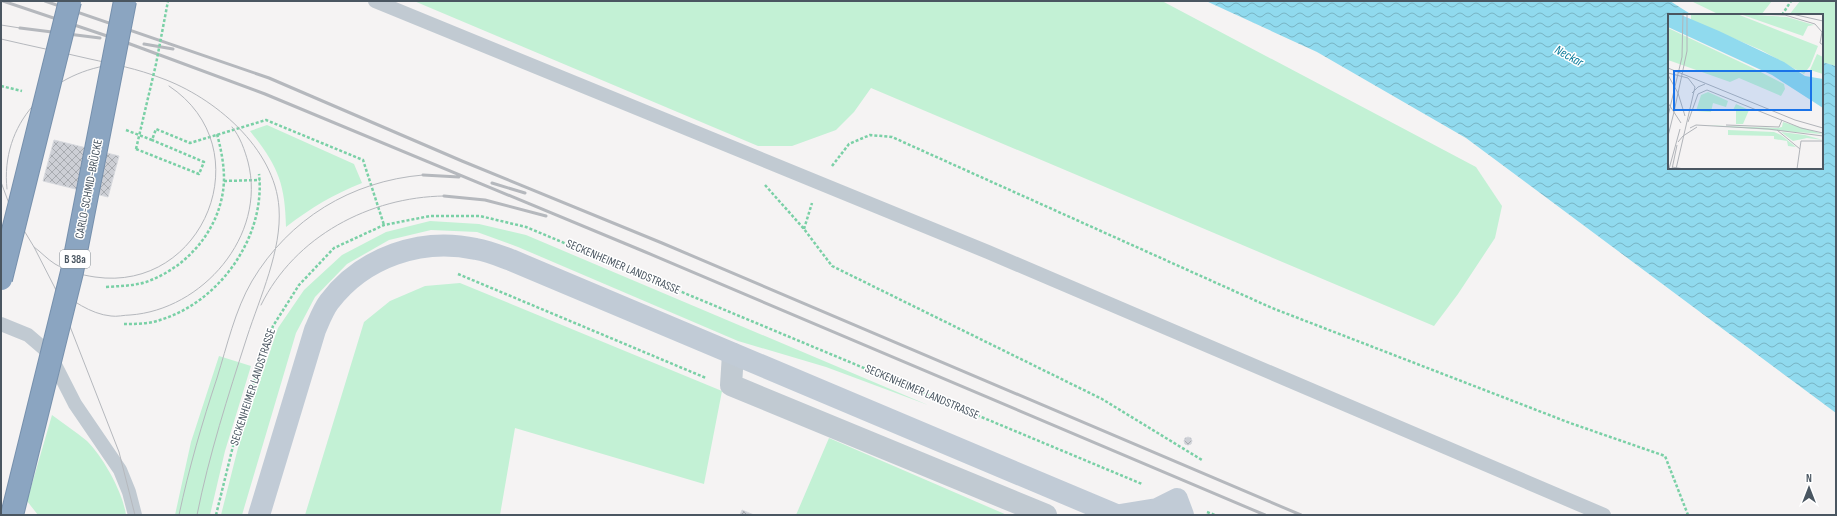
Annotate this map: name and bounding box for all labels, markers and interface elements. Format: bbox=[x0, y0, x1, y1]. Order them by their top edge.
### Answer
inset map bbox=[1668, 14, 1823, 169]
water label: Neckar bbox=[1552, 42, 1587, 71]
street label: CARLO-SCHMID-BRÜCKE bbox=[72, 138, 106, 240]
street label: SECKENHEIMER LANDSTRASSE bbox=[564, 236, 682, 298]
road number: B 38a bbox=[60, 250, 90, 268]
street label: SECKENHEIMER LANDSTRASSE bbox=[227, 326, 279, 447]
street label: SECKENHEIMER LANDSTRASSE bbox=[863, 361, 981, 423]
north arrow bbox=[1789, 468, 1829, 508]
text: N bbox=[1806, 472, 1812, 485]

